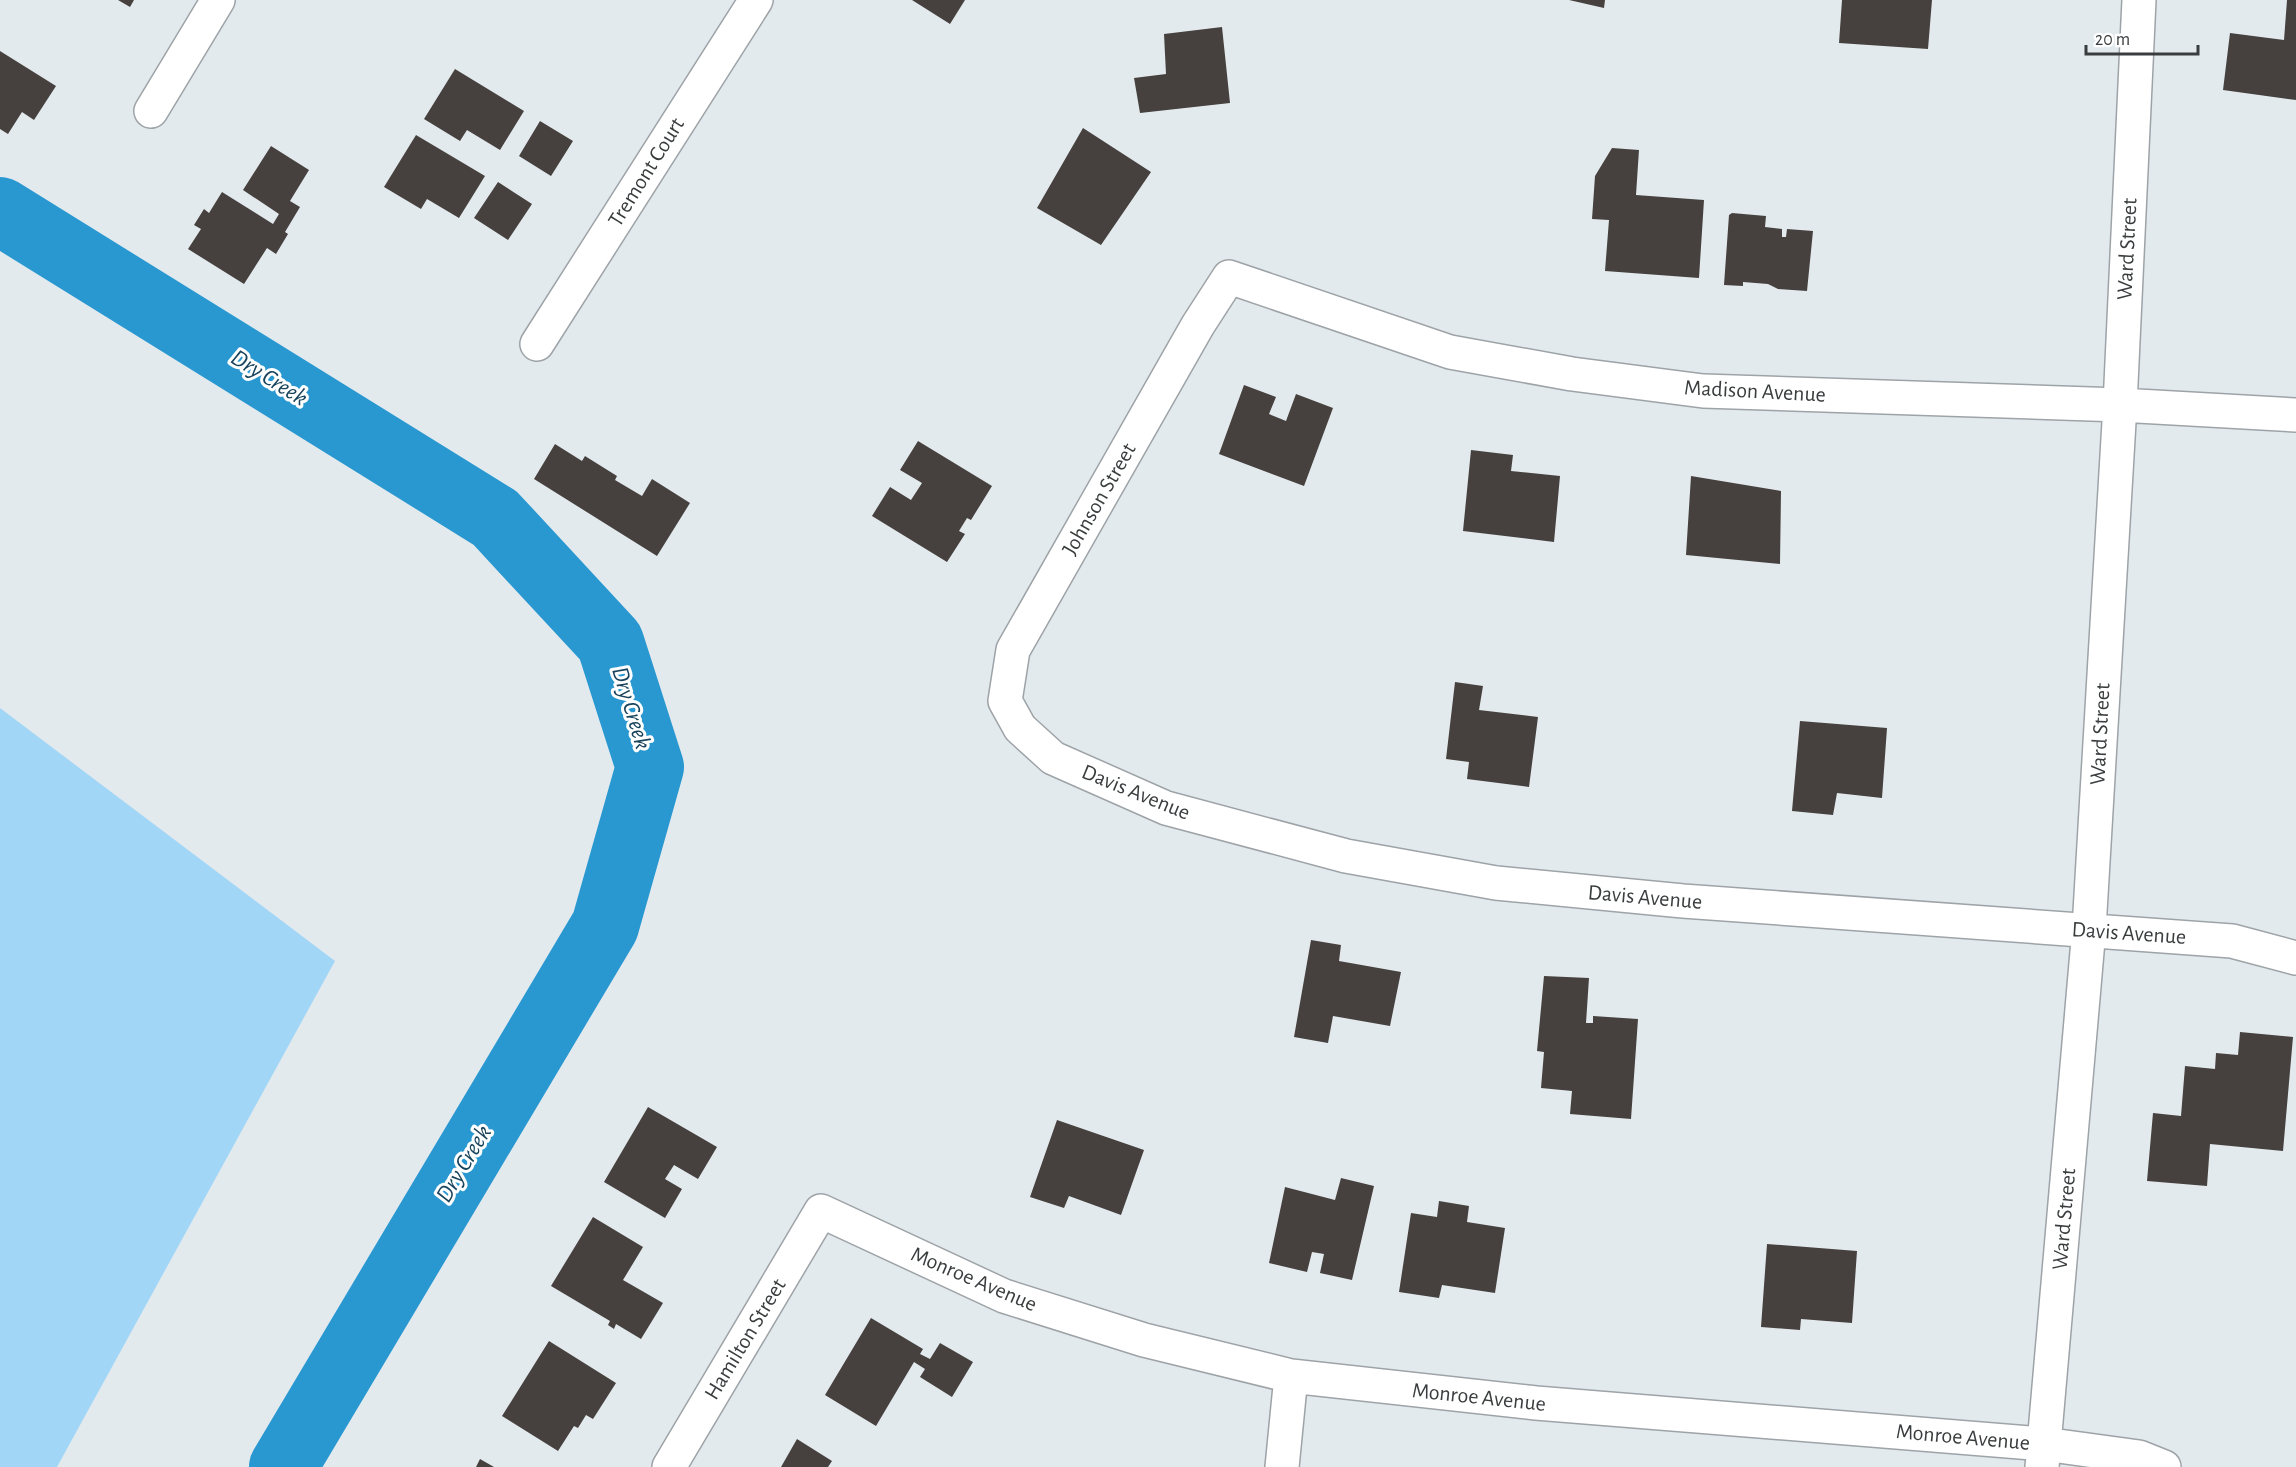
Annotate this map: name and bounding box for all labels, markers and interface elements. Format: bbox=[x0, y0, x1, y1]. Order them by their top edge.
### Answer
scale bar bbox=[2086, 18, 2198, 56]
text: 20 m bbox=[2095, 31, 2130, 49]
street label: Tremont Court bbox=[604, 114, 688, 230]
street label: Ward Street bbox=[2113, 197, 2141, 301]
water label: Dry Creek bbox=[227, 345, 311, 411]
street label: Madison Avenue bbox=[1684, 376, 1826, 406]
street label: Johnson Street bbox=[1058, 439, 1140, 559]
water label: Dry Creek bbox=[607, 664, 655, 752]
street label: Ward Street bbox=[2086, 682, 2114, 786]
street label: Davis Avenue bbox=[1079, 760, 1193, 824]
street label: Davis Avenue bbox=[1587, 881, 1703, 913]
street label: Davis Avenue bbox=[2071, 918, 2187, 948]
water label: Dry Creek bbox=[432, 1121, 496, 1207]
street label: Ward Street bbox=[2049, 1167, 2079, 1271]
street label: Monroe Avenue bbox=[908, 1243, 1040, 1315]
street label: Hamilton Street bbox=[700, 1275, 790, 1403]
street label: Monroe Avenue bbox=[1411, 1379, 1547, 1415]
street label: Monroe Avenue bbox=[1895, 1420, 2031, 1454]

